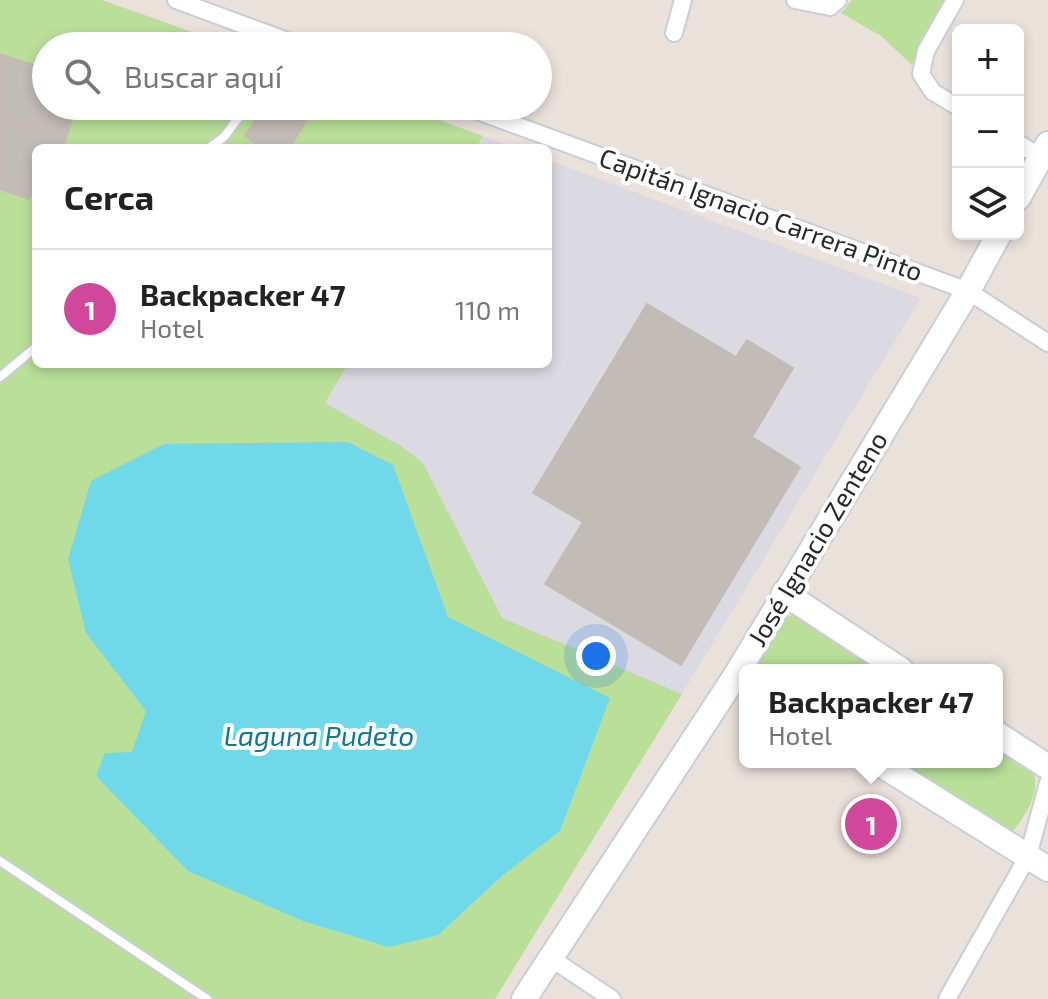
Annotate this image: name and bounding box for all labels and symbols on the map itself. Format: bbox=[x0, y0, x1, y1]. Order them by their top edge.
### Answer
street label: Capitán Ignacio Carrera Pinto bbox=[596, 141, 927, 287]
street label: José Ignacio Zenteno bbox=[740, 425, 893, 651]
your location bbox=[576, 636, 616, 676]
water label: Laguna Pudeto bbox=[224, 718, 414, 752]
pin: 1 bbox=[845, 794, 897, 854]

